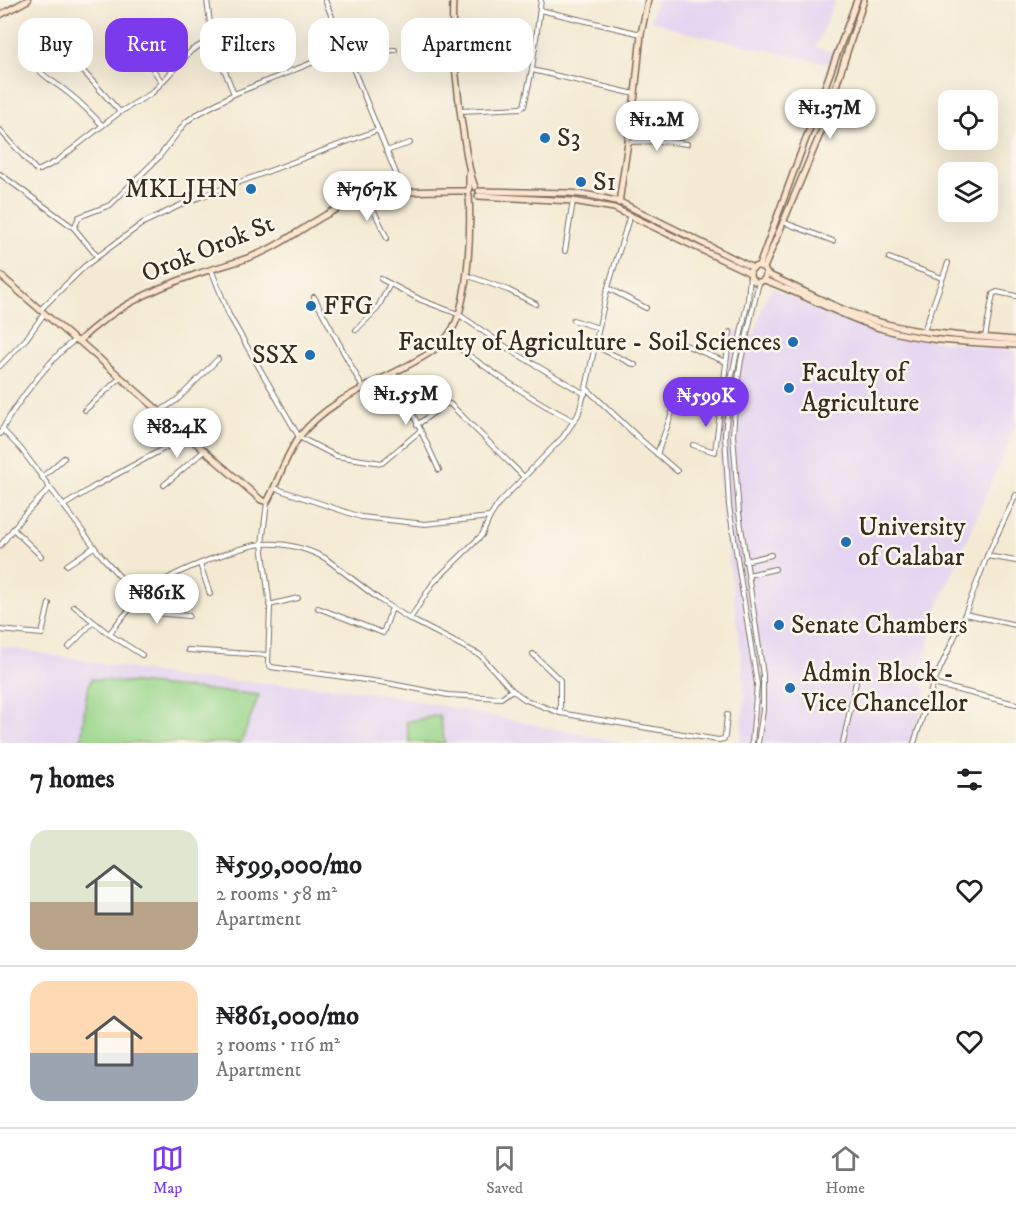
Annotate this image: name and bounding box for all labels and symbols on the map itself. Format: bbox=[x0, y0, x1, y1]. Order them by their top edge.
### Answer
pin: ₦1.37M bbox=[781, 89, 879, 140]
pin: ₦1.2M bbox=[615, 101, 699, 152]
place label: S3 bbox=[557, 122, 580, 155]
marker: S3 bbox=[538, 131, 552, 145]
place label: S1 bbox=[593, 166, 616, 199]
pin: ₦767K bbox=[325, 171, 409, 222]
place label: MKLJHN bbox=[125, 173, 239, 206]
marker: S1 bbox=[574, 175, 588, 189]
marker: MKLJHN bbox=[244, 182, 258, 196]
street label: Orok Orok St bbox=[137, 207, 279, 291]
place label: FFG bbox=[323, 290, 373, 323]
marker: FFG bbox=[304, 299, 318, 313]
place label: Faculty of Agriculture - Soil Sciences bbox=[398, 326, 781, 359]
marker: Faculty of Agriculture - Soil Sciences bbox=[786, 335, 800, 349]
place label: SSX bbox=[252, 339, 298, 372]
marker: SSX bbox=[303, 348, 317, 362]
place label: Faculty of Agriculture bbox=[801, 357, 919, 420]
pin: ₦1.55M bbox=[357, 375, 455, 426]
pin: ₦599K bbox=[664, 377, 748, 428]
marker: Faculty of Agriculture bbox=[782, 381, 796, 395]
pin: ₦824K bbox=[135, 408, 219, 459]
place label: University of Calabar bbox=[858, 511, 966, 574]
marker: University of Calabar bbox=[839, 535, 853, 549]
pin: ₦861K bbox=[115, 574, 199, 625]
place label: Senate Chambers bbox=[791, 609, 967, 642]
marker: Senate Chambers bbox=[772, 618, 786, 632]
place label: Admin Block - Vice Chancellor bbox=[801, 657, 968, 720]
marker: Admin Block - Vice Chancellor bbox=[783, 681, 797, 695]

